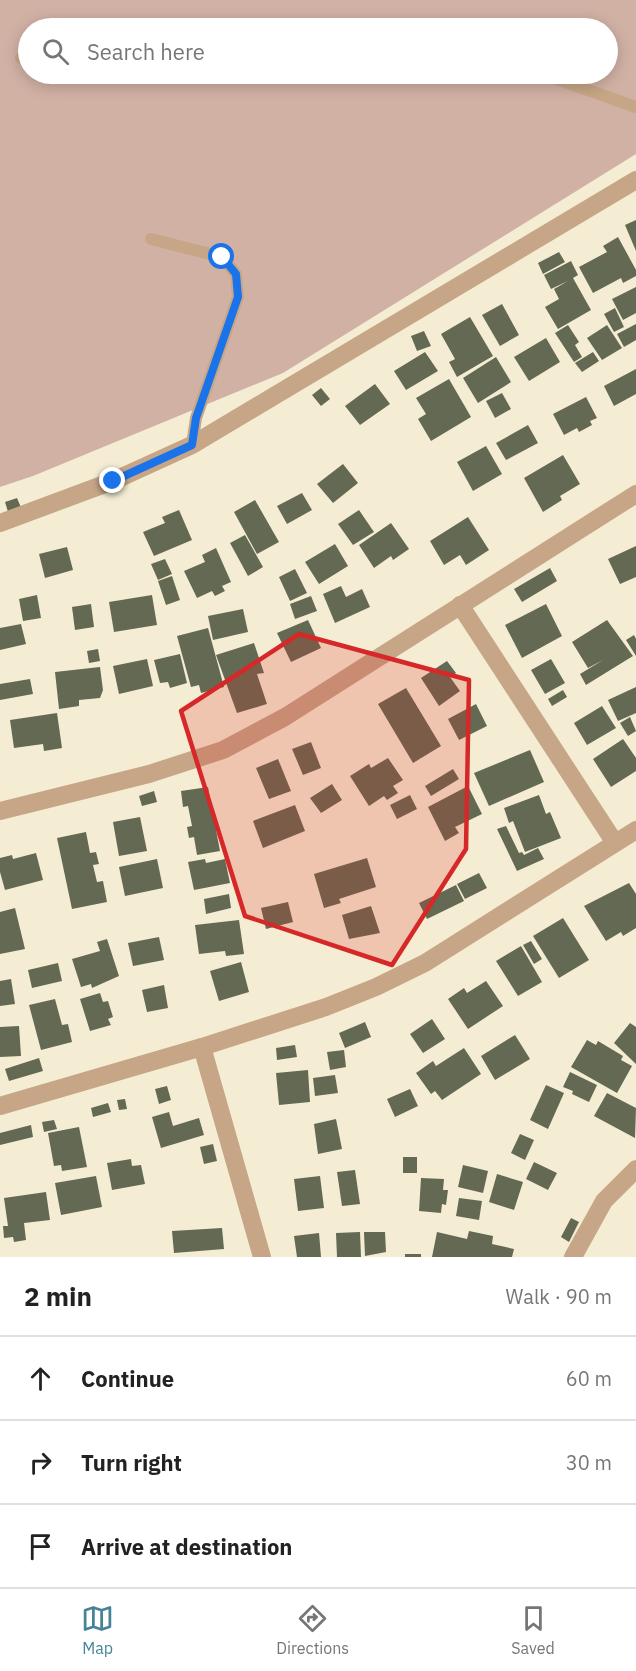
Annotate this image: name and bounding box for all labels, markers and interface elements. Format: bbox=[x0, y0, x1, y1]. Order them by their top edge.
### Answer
search box bbox=[18, 18, 618, 84]
icon: search bbox=[39, 35, 72, 68]
text: Search here bbox=[87, 37, 205, 66]
route start bbox=[208, 243, 234, 269]
route end bbox=[99, 467, 125, 493]
text: 2 min bbox=[24, 1279, 92, 1313]
text: Walk · 90 m bbox=[506, 1283, 612, 1310]
icon: ahead bbox=[24, 1362, 57, 1395]
text: Continue bbox=[81, 1364, 174, 1393]
text: 60 m bbox=[566, 1365, 612, 1392]
icon: right bbox=[24, 1446, 57, 1479]
text: Turn right bbox=[81, 1448, 182, 1477]
text: 30 m bbox=[566, 1449, 612, 1476]
icon: arrive bbox=[24, 1530, 57, 1563]
text: Arrive at destination bbox=[81, 1532, 292, 1561]
tab: Map bbox=[81, 1602, 114, 1658]
tab: Directions bbox=[276, 1602, 349, 1658]
tab: Saved bbox=[511, 1602, 555, 1658]

